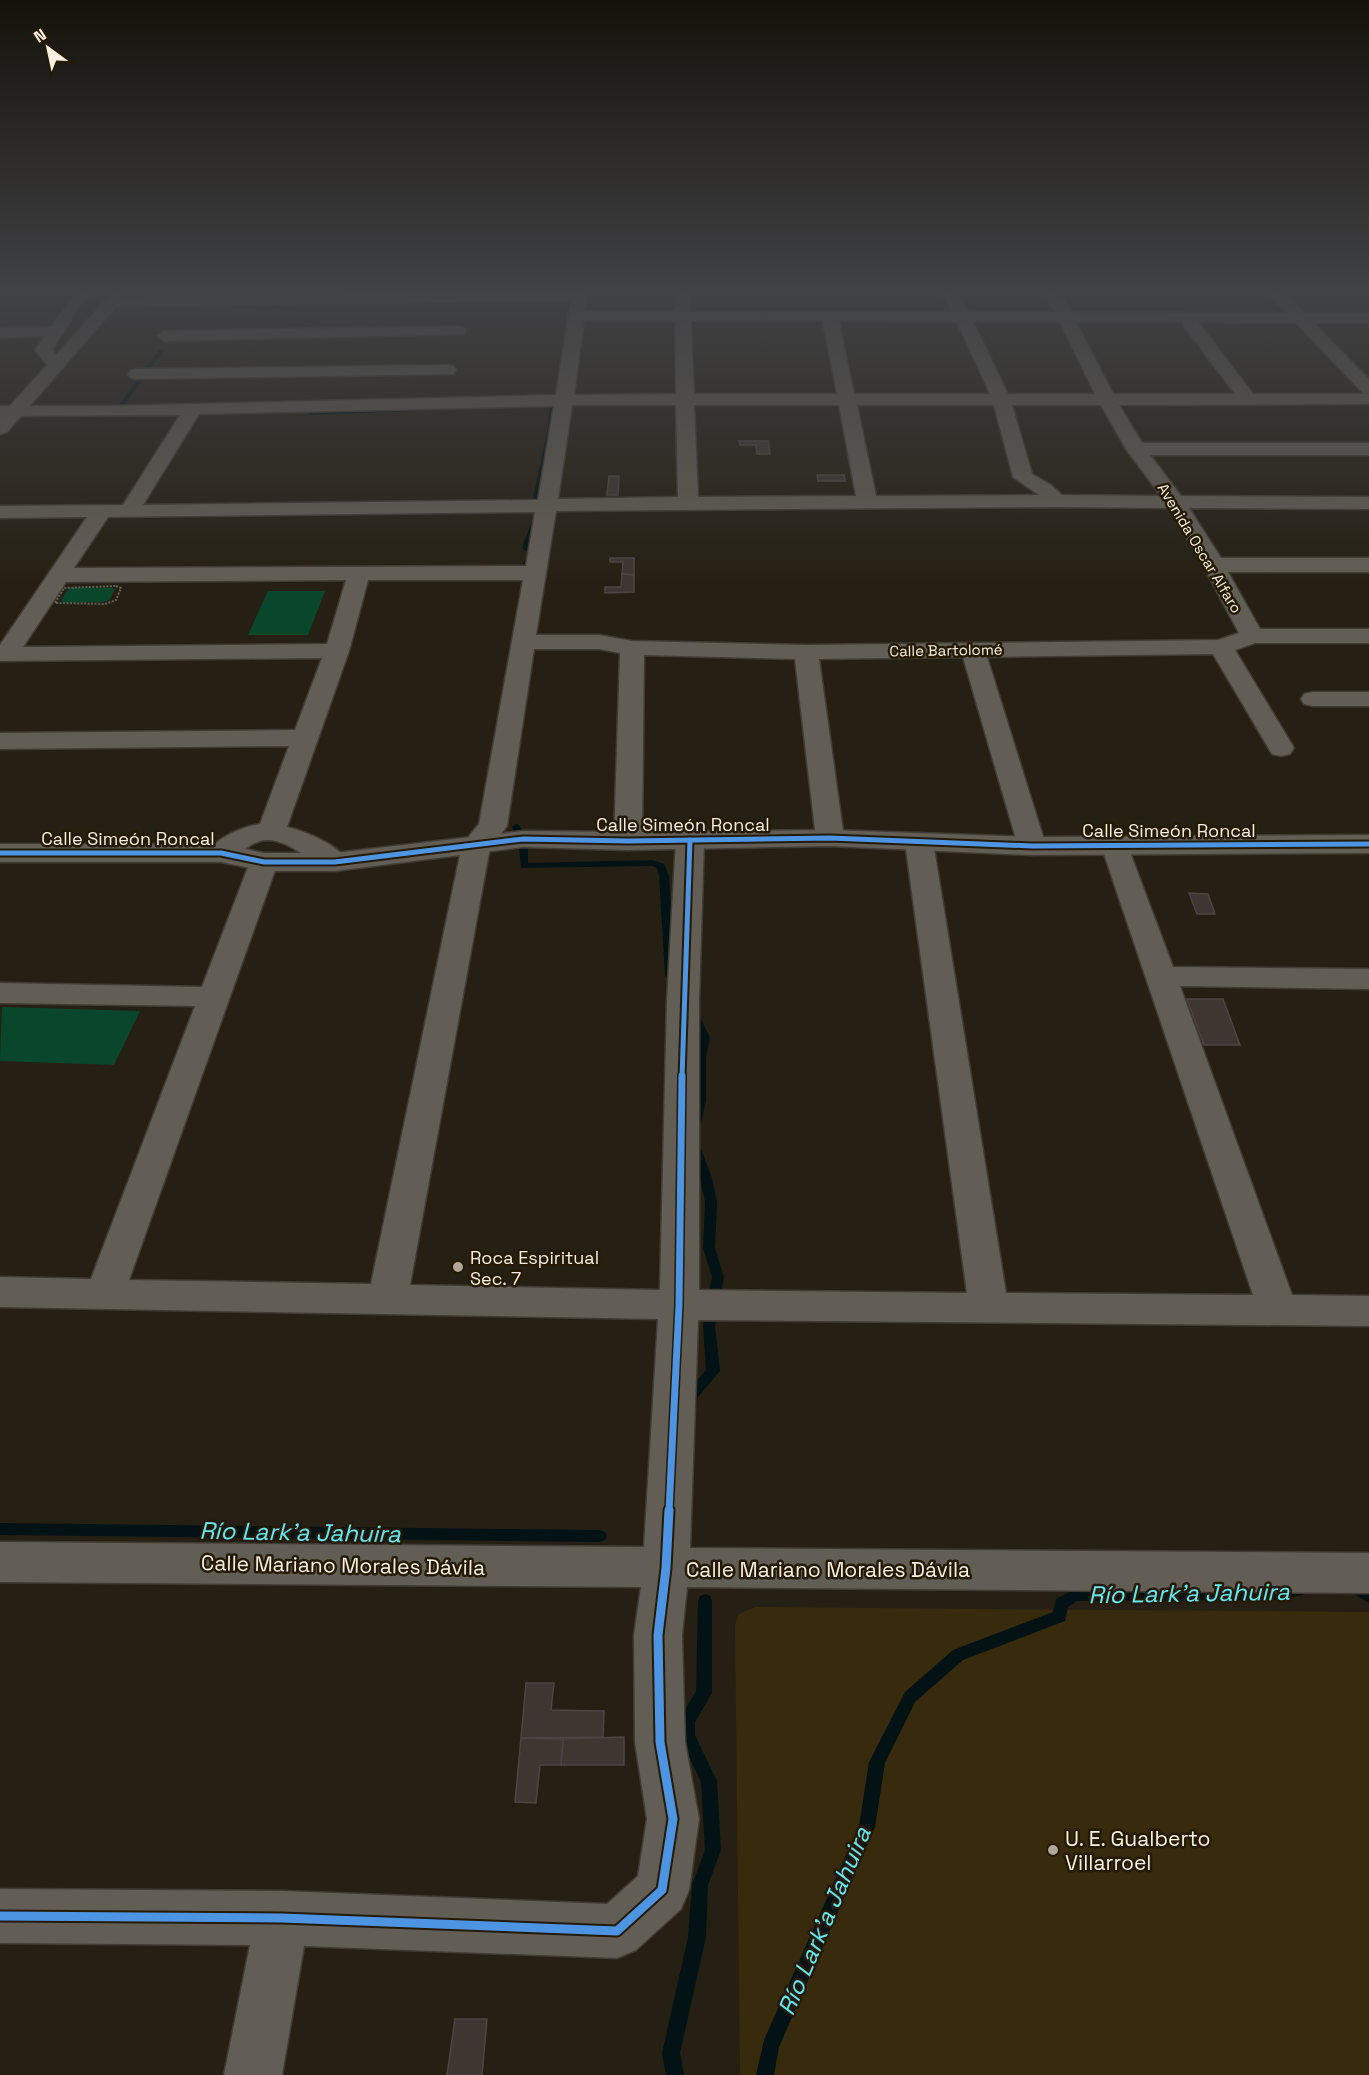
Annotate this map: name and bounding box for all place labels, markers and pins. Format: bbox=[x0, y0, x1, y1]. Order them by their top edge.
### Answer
place label: Roca Espiritual Sec. 7 bbox=[470, 1246, 599, 1290]
marker: Roca Espiritual Sec. 7 bbox=[451, 1260, 465, 1274]
place label: U. E. Gualberto Villarroel bbox=[1065, 1825, 1211, 1876]
marker: U. E. Gualberto Villarroel bbox=[1046, 1843, 1060, 1857]

